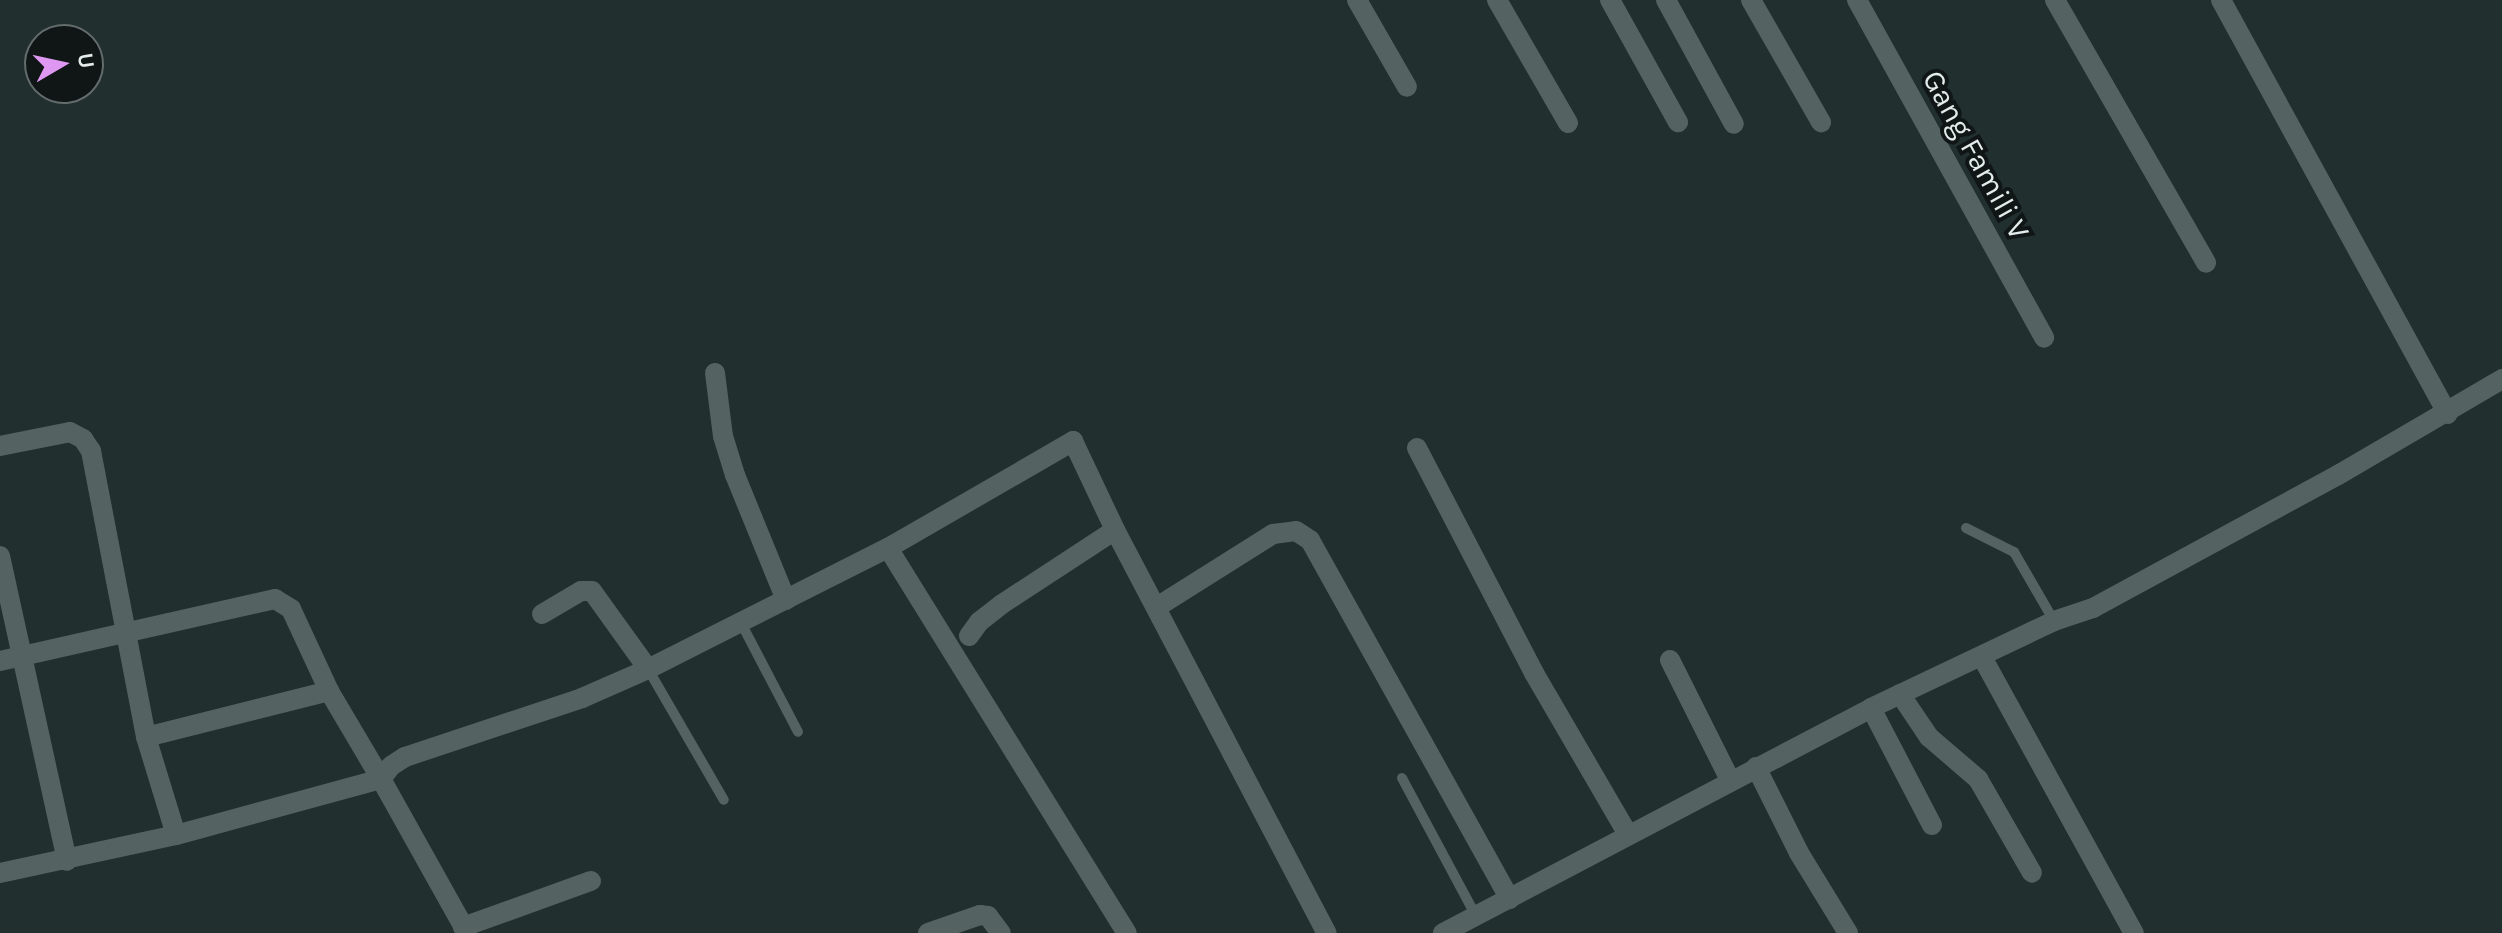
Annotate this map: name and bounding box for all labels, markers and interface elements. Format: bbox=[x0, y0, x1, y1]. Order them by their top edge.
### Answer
north arrow bbox=[24, 24, 104, 104]
text: U bbox=[72, 51, 100, 70]
street label: Gang Famili V bbox=[1915, 64, 2037, 246]

